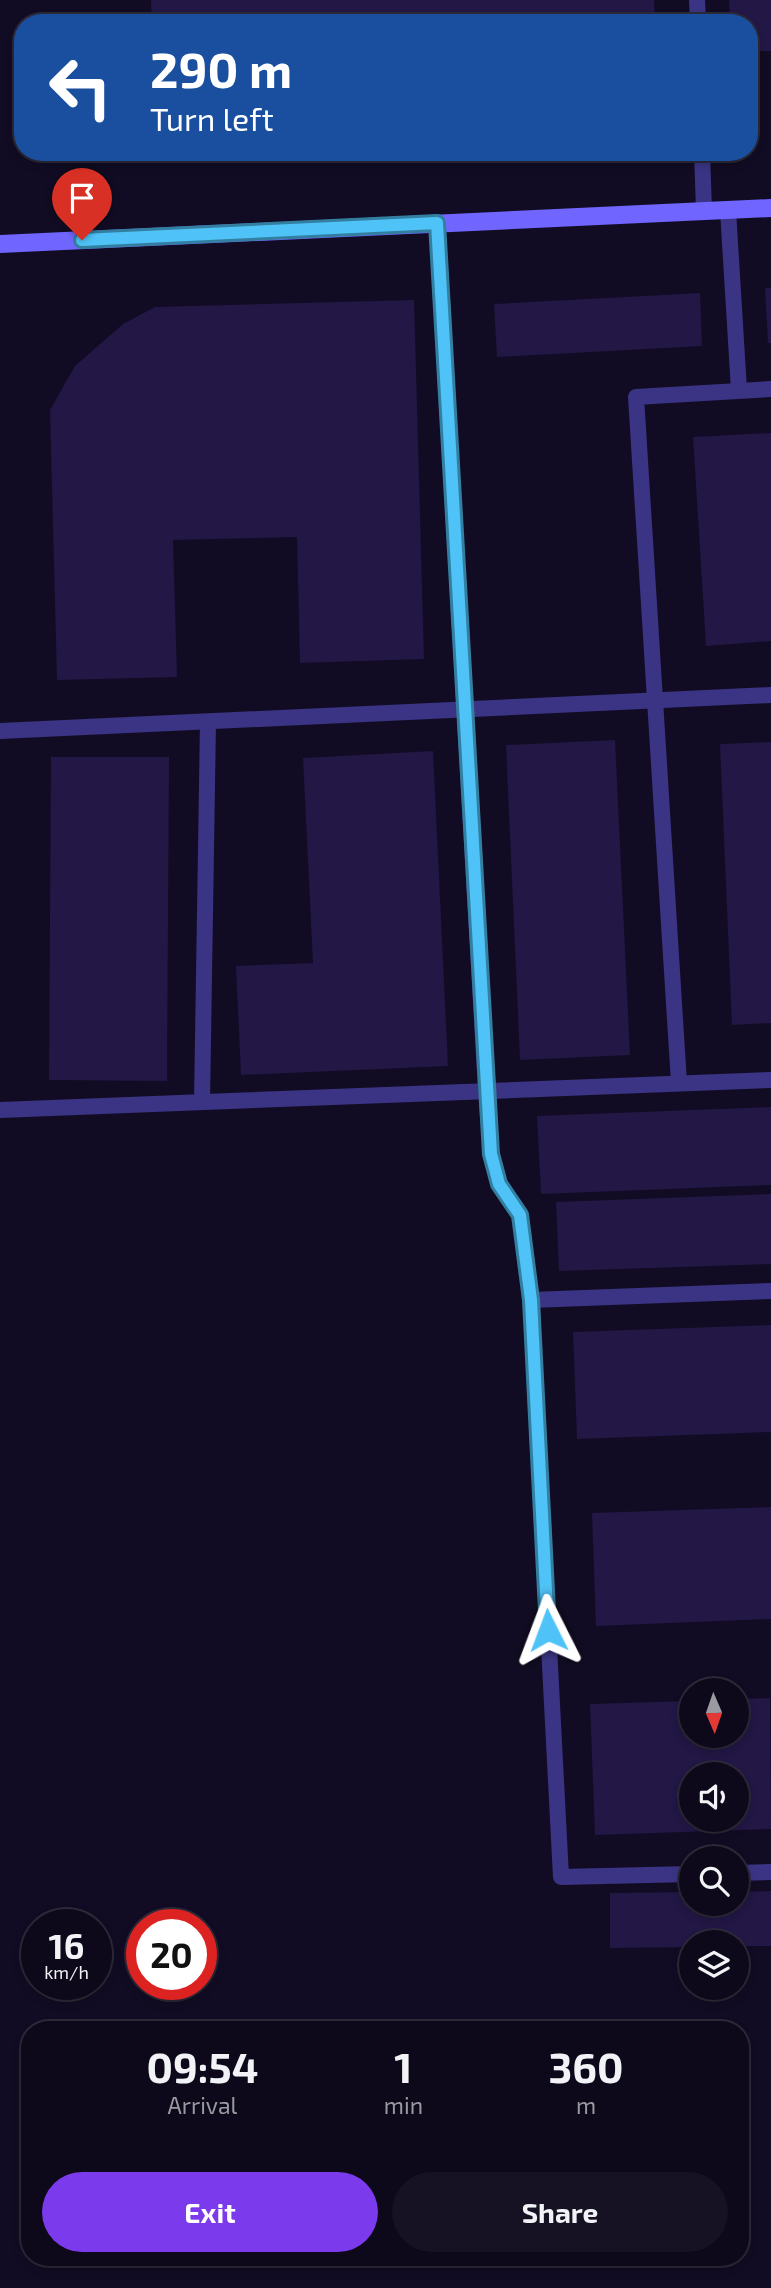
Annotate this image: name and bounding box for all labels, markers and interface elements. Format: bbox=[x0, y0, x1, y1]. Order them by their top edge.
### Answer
text: 290 m bbox=[150, 39, 292, 98]
icon: left bbox=[35, 42, 126, 133]
text: Turn left bbox=[150, 99, 274, 137]
pin bbox=[52, 168, 112, 240]
icon: arrive bbox=[63, 179, 101, 217]
position arrow bbox=[511, 1593, 585, 1667]
north arrow bbox=[679, 1678, 749, 1748]
map controls bbox=[679, 1678, 749, 2000]
button: sound bbox=[679, 1762, 749, 1832]
button: search bbox=[679, 1846, 749, 1916]
speed limit sign: 20 bbox=[126, 1909, 217, 2000]
text: 16 bbox=[49, 1924, 84, 1966]
button: layers bbox=[679, 1930, 749, 2000]
text: km/h bbox=[44, 1961, 89, 1983]
text: 09:54 bbox=[146, 2041, 258, 2091]
text: 1 bbox=[394, 2041, 413, 2091]
text: 360 bbox=[548, 2041, 624, 2091]
text: Arrival bbox=[167, 2091, 237, 2119]
text: min bbox=[384, 2091, 423, 2119]
text: m bbox=[576, 2091, 596, 2119]
button: Exit bbox=[42, 2172, 378, 2252]
button: Share bbox=[392, 2172, 728, 2252]

